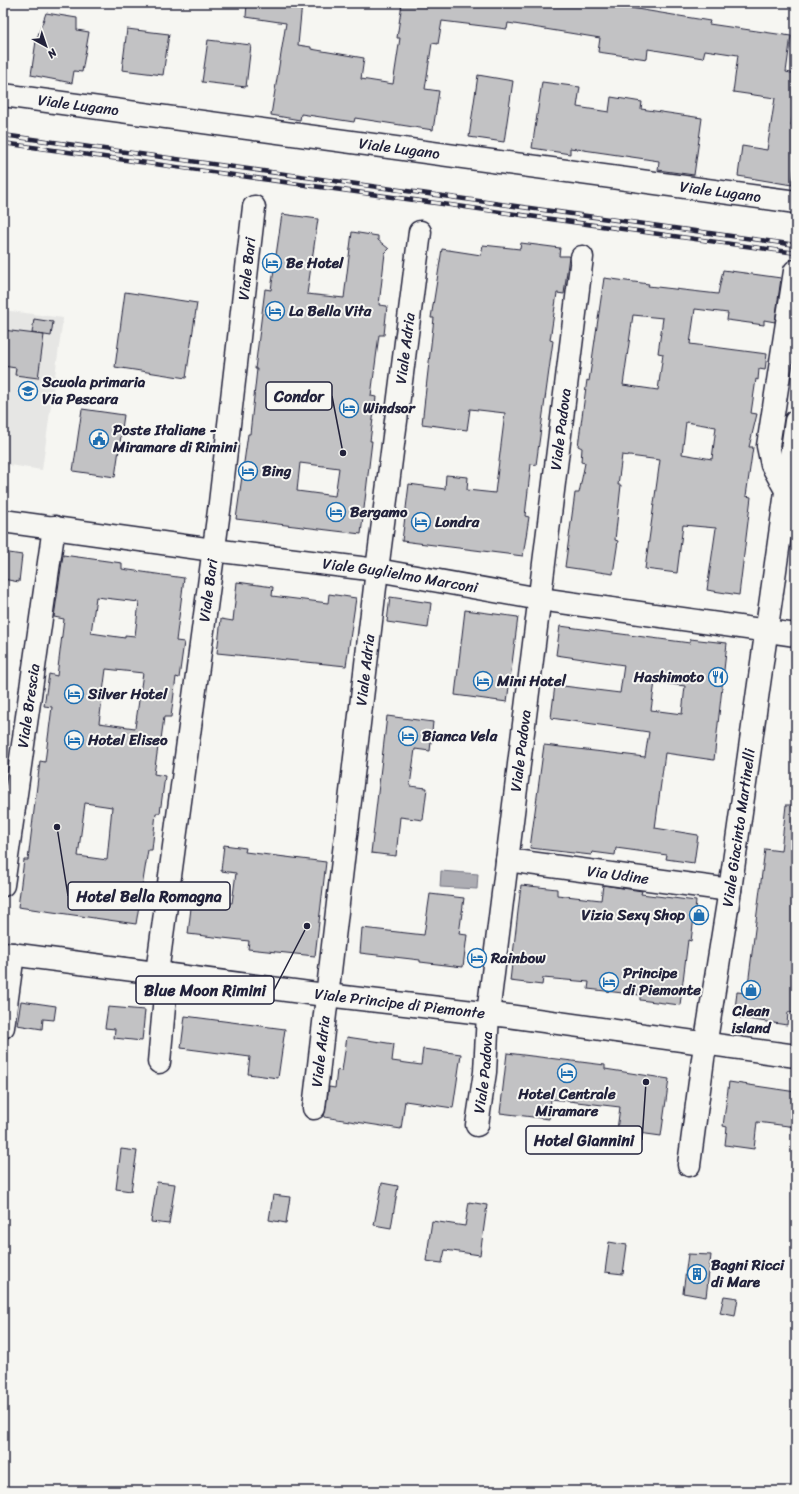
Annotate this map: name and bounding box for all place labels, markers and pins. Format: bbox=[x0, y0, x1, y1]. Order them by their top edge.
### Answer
place label: Be Hotel bbox=[286, 250, 344, 276]
hotel icon: Be Hotel bbox=[261, 252, 283, 274]
place label: La Bella Vita bbox=[289, 298, 372, 324]
hotel icon: La Bella Vita bbox=[264, 300, 286, 322]
place label: Scuola primaria Via Pescara bbox=[41, 369, 146, 412]
school or university icon: Scuola primaria Via Pescara bbox=[17, 380, 39, 402]
callout: Condor bbox=[266, 382, 332, 410]
place label: Windsor bbox=[363, 395, 416, 421]
hotel icon: Windsor bbox=[338, 397, 360, 419]
place label: Poste Italiane - Miramare di Rimini bbox=[112, 417, 238, 460]
public building icon: Poste Italiane - Miramare di Rimini bbox=[88, 428, 110, 450]
place label: Bing bbox=[262, 458, 292, 484]
hotel icon: Bing bbox=[237, 460, 259, 482]
place label: Bergamo bbox=[350, 499, 408, 525]
hotel icon: Bergamo bbox=[325, 501, 347, 523]
place label: Londra bbox=[435, 509, 480, 535]
hotel icon: Londra bbox=[410, 511, 432, 533]
place label: Hashimoto bbox=[633, 664, 704, 690]
restaurant icon: Hashimoto bbox=[707, 666, 729, 688]
place label: Mini Hotel bbox=[496, 668, 567, 694]
hotel icon: Mini Hotel bbox=[472, 670, 494, 692]
place label: Silver Hotel bbox=[87, 681, 168, 707]
hotel icon: Silver Hotel bbox=[63, 683, 85, 705]
place label: Bianca Vela bbox=[422, 723, 498, 749]
hotel icon: Bianca Vela bbox=[397, 725, 419, 747]
place label: Hotel Eliseo bbox=[87, 727, 168, 753]
hotel icon: Hotel Eliseo bbox=[63, 729, 85, 751]
callout: Hotel Bella Romagna bbox=[68, 882, 230, 910]
place label: Vizia Sexy Shop bbox=[581, 902, 685, 928]
shop icon: Vizia Sexy Shop bbox=[688, 904, 710, 926]
place label: Rainbow bbox=[490, 945, 546, 971]
hotel icon: Rainbow bbox=[466, 947, 488, 969]
place label: Principe di Piemonte bbox=[623, 960, 701, 1003]
hotel icon: Principe di Piemonte bbox=[598, 971, 620, 993]
callout: Blue Moon Rimini bbox=[136, 976, 274, 1004]
shop icon: Clean island bbox=[740, 979, 762, 1001]
place label: Clean island bbox=[732, 998, 773, 1041]
hotel icon: Hotel Centrale Miramare bbox=[556, 1062, 578, 1084]
place label: Hotel Centrale Miramare bbox=[517, 1081, 616, 1124]
callout: Hotel Giannini bbox=[526, 1126, 642, 1154]
place label: Bagni Ricci di Mare bbox=[711, 1252, 785, 1295]
building icon: Bagni Ricci di Mare bbox=[686, 1263, 708, 1285]

